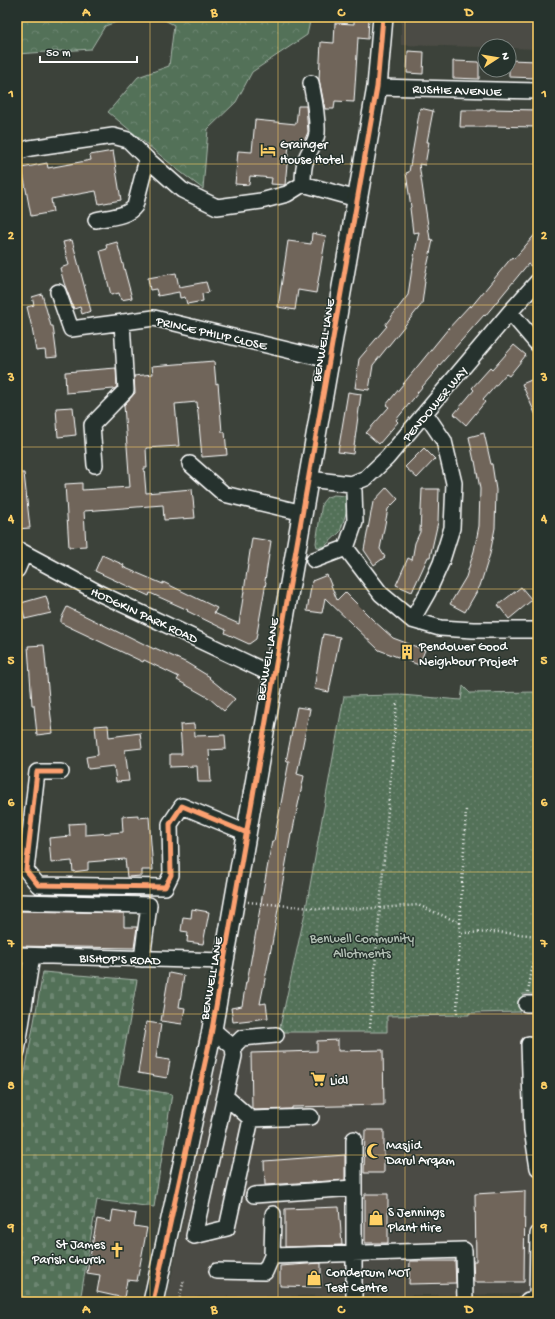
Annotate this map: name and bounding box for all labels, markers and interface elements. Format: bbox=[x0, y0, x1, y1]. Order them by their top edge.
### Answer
text: A bbox=[81, 6, 91, 21]
text: B bbox=[210, 6, 219, 21]
text: C bbox=[336, 6, 346, 21]
text: D bbox=[464, 6, 474, 21]
scale bar bbox=[40, 38, 137, 64]
north arrow bbox=[477, 38, 517, 78]
text: 50 m bbox=[46, 47, 71, 61]
text: N bbox=[498, 52, 511, 61]
street label: RUSHIE AVENUE bbox=[412, 82, 503, 101]
text: 1 bbox=[7, 87, 14, 102]
text: 1 bbox=[540, 87, 547, 102]
place label: Grainger House Hotel bbox=[280, 138, 344, 168]
hotel icon: Grainger House Hotel bbox=[259, 141, 277, 159]
text: 2 bbox=[8, 229, 15, 244]
text: 2 bbox=[541, 229, 548, 244]
street label: BENWELL LANE bbox=[310, 297, 339, 384]
street label: PRINCE PHILIP CLOSE bbox=[154, 314, 269, 355]
street label: PENDOWER WAY bbox=[399, 364, 472, 446]
text: 3 bbox=[7, 371, 15, 386]
text: 3 bbox=[540, 371, 548, 386]
text: 4 bbox=[7, 512, 15, 527]
text: 4 bbox=[540, 512, 548, 527]
street label: HODGKIN PARK ROAD bbox=[88, 585, 200, 648]
street label: BENWELL LANE bbox=[254, 616, 283, 703]
place label: Pendower Good Neighbour Project bbox=[418, 640, 519, 670]
building icon: Pendower Good Neighbour Project bbox=[398, 643, 416, 661]
text: 5 bbox=[8, 654, 15, 669]
text: 5 bbox=[541, 654, 548, 669]
text: 6 bbox=[8, 796, 15, 811]
text: 6 bbox=[541, 796, 548, 811]
park label: Benwell Community Allotments bbox=[309, 932, 415, 962]
street label: BENWELL LANE bbox=[198, 935, 227, 1022]
text: 7 bbox=[7, 937, 16, 952]
text: 7 bbox=[540, 937, 549, 952]
street label: BISHOP'S ROAD bbox=[78, 952, 161, 969]
supermarket icon: Lidl bbox=[309, 1070, 327, 1088]
place label: Lidl bbox=[330, 1074, 348, 1089]
text: 8 bbox=[7, 1079, 15, 1094]
text: 8 bbox=[540, 1079, 548, 1094]
place label: Masjid Darul Arqam bbox=[385, 1139, 455, 1169]
mosque icon: Masjid Darul Arqam bbox=[365, 1142, 383, 1160]
place label: S Jennings Plant Hire bbox=[387, 1206, 445, 1236]
shop icon: S Jennings Plant Hire bbox=[367, 1209, 385, 1227]
text: 9 bbox=[7, 1221, 15, 1236]
text: 9 bbox=[540, 1221, 548, 1236]
place label: St James Parish Church bbox=[31, 1238, 106, 1268]
church icon: St James Parish Church bbox=[108, 1241, 126, 1259]
place label: Condercum MOT Test Centre bbox=[325, 1266, 411, 1296]
shop icon: Condercum MOT Test Centre bbox=[305, 1269, 323, 1287]
text: A bbox=[81, 1303, 91, 1318]
text: B bbox=[210, 1303, 219, 1318]
text: C bbox=[336, 1303, 346, 1318]
text: D bbox=[464, 1303, 474, 1318]

